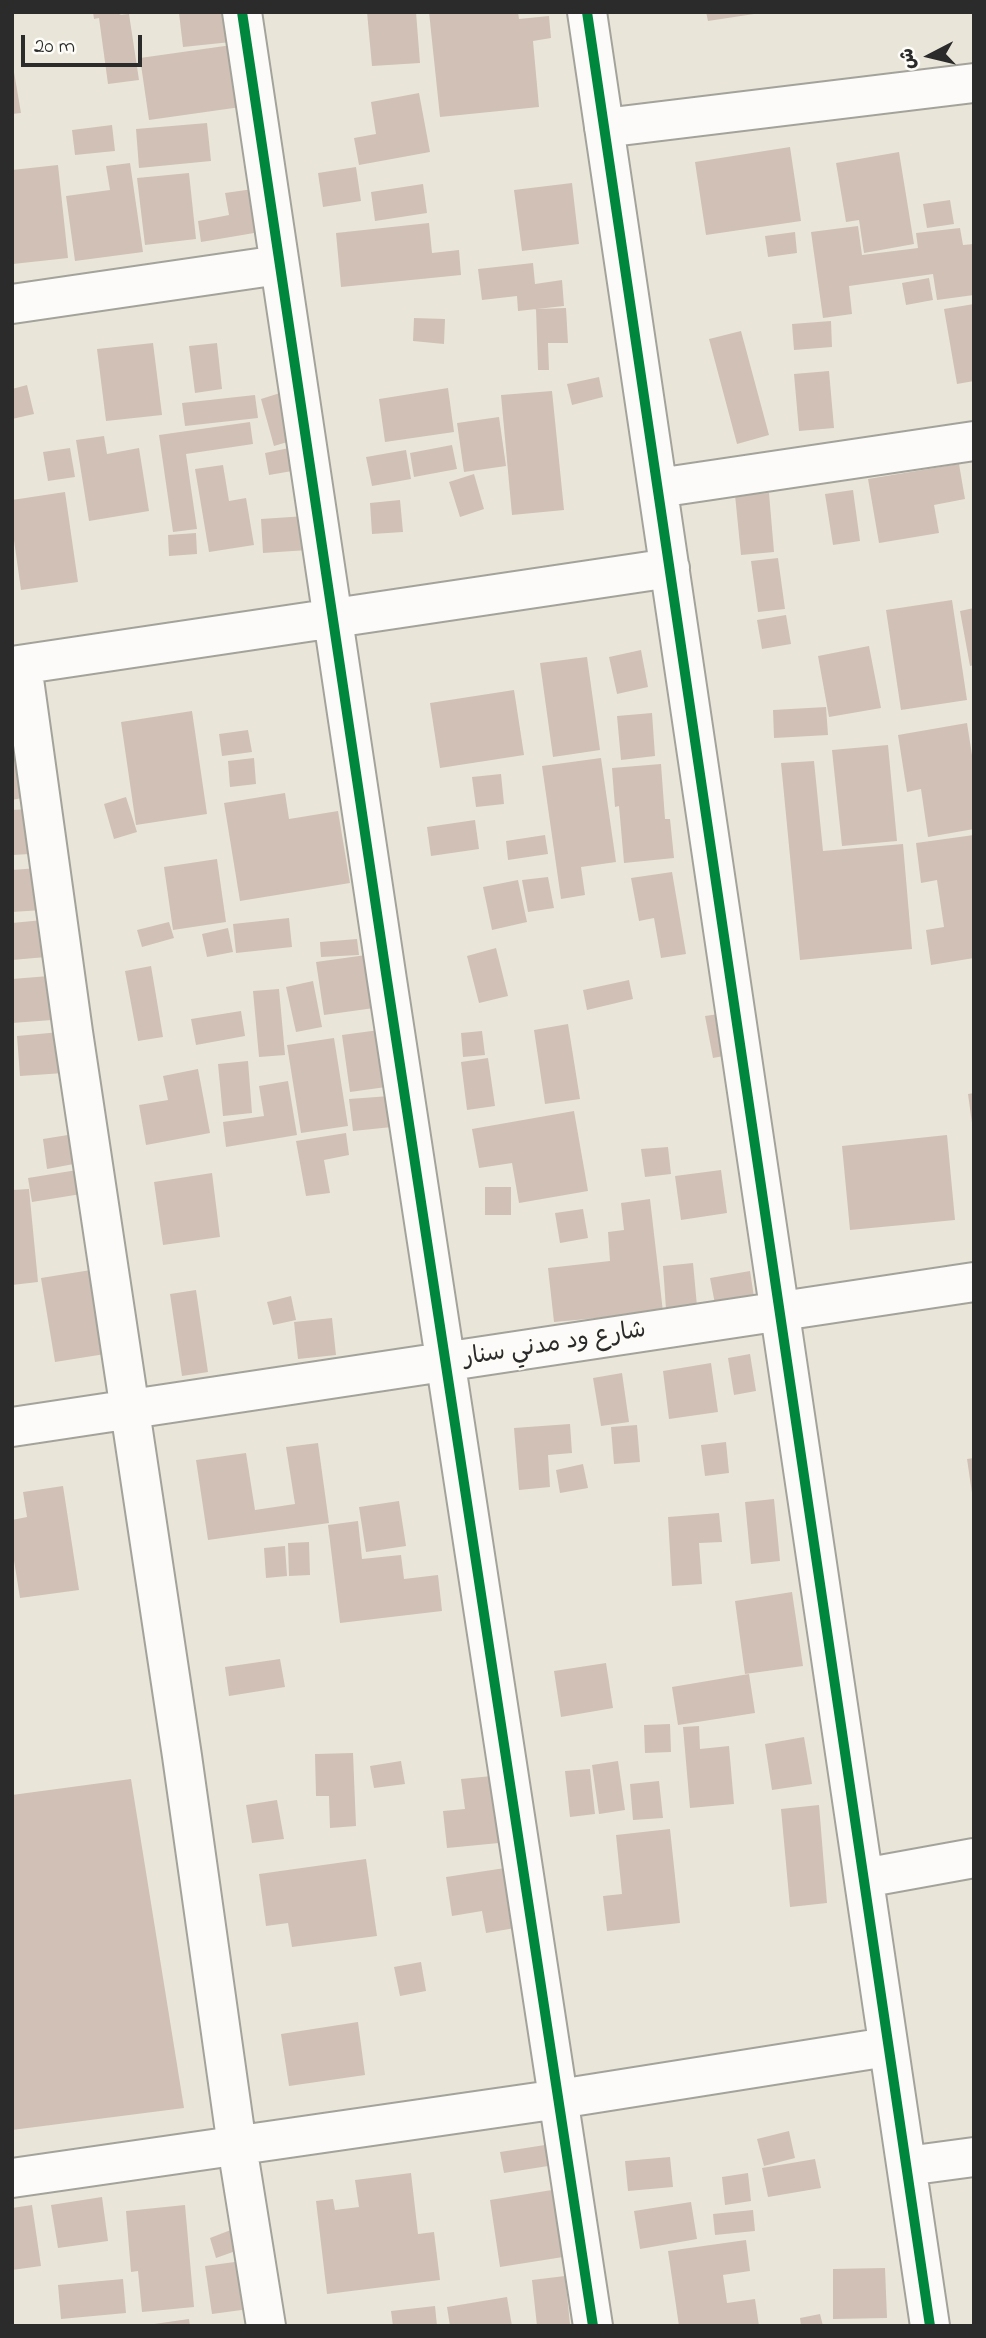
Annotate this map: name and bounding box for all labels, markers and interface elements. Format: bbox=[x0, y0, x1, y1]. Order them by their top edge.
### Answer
scale bar bbox=[24, 21, 145, 65]
north arrow bbox=[895, 21, 965, 91]
text: 20 m bbox=[34, 32, 75, 62]
text: ش bbox=[894, 47, 923, 71]
street label: شارع ود مدني سنار bbox=[462, 1317, 648, 1375]

